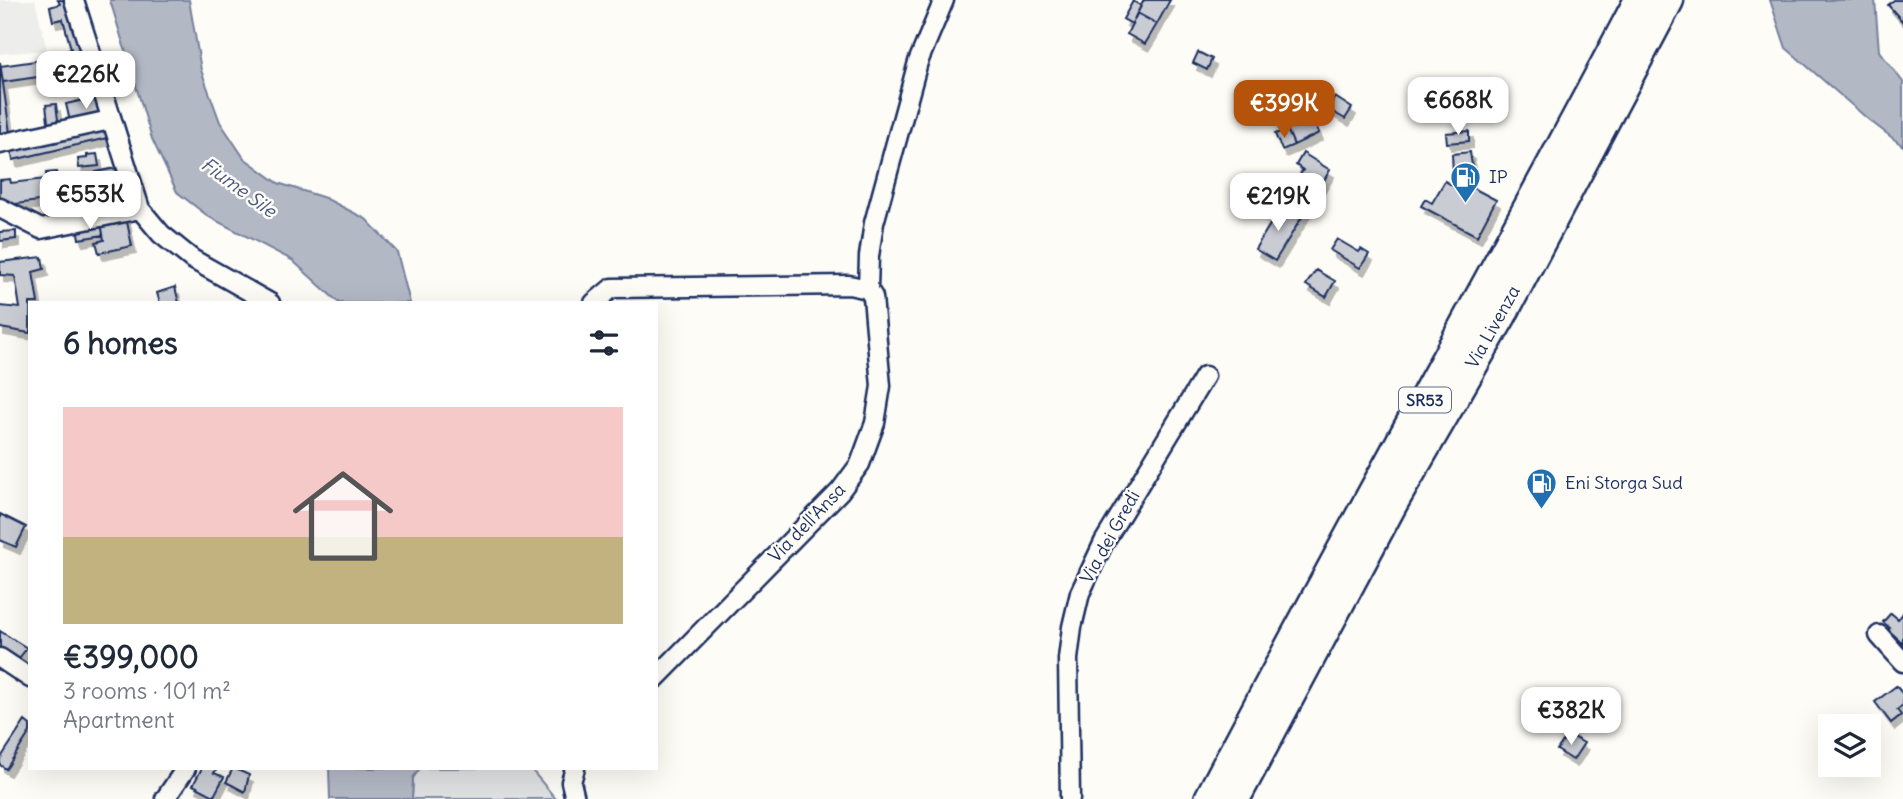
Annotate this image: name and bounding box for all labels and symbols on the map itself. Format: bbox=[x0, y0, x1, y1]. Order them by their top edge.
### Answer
pin: €226K bbox=[37, 52, 135, 111]
pin: €668K bbox=[1409, 78, 1507, 137]
pin: €399K bbox=[1235, 80, 1333, 140]
water label: Fiume Sile bbox=[197, 152, 283, 223]
fuel station icon: IP bbox=[1449, 160, 1483, 204]
place label: IP bbox=[1489, 165, 1508, 188]
pin: €553K bbox=[41, 172, 139, 231]
pin: €219K bbox=[1229, 174, 1327, 233]
street label: Via Livenza bbox=[1460, 281, 1525, 372]
road number: SR53 bbox=[1399, 388, 1451, 412]
fuel station icon: Eni Storga Sud bbox=[1525, 466, 1559, 510]
place label: Eni Storga Sud bbox=[1565, 471, 1683, 494]
street label: Via dell'Ansa bbox=[763, 478, 850, 567]
street label: Via dei Gredi bbox=[1075, 486, 1144, 587]
pin: €382K bbox=[1522, 688, 1620, 747]

